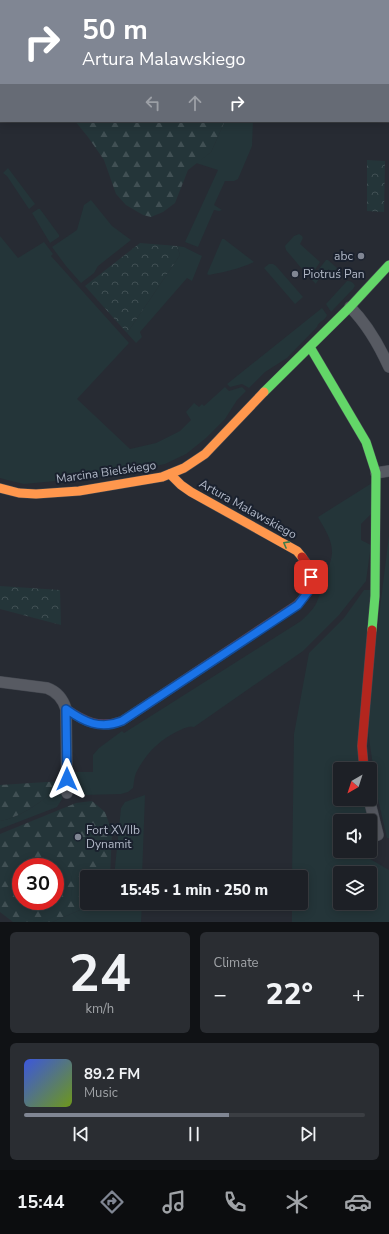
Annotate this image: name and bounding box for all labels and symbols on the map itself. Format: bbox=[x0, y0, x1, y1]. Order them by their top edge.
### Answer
place label: abc bbox=[334, 248, 353, 264]
marker: abc bbox=[356, 251, 366, 261]
place label: Piotruś Pan bbox=[303, 266, 365, 282]
marker: Piotruś Pan bbox=[290, 269, 300, 279]
street label: Marcina Bielskiego bbox=[55, 457, 157, 487]
street label: Artura Malawskiego bbox=[196, 476, 300, 543]
one-way arrow bbox=[283, 541, 290, 549]
pin bbox=[294, 560, 328, 594]
position arrow bbox=[46, 758, 88, 800]
north arrow bbox=[333, 762, 377, 806]
place label: Fort XVIIb Dynamit bbox=[86, 822, 140, 852]
marker: Fort XVIIb Dynamit bbox=[73, 832, 83, 842]
speed limit sign: 30 bbox=[12, 858, 64, 910]

